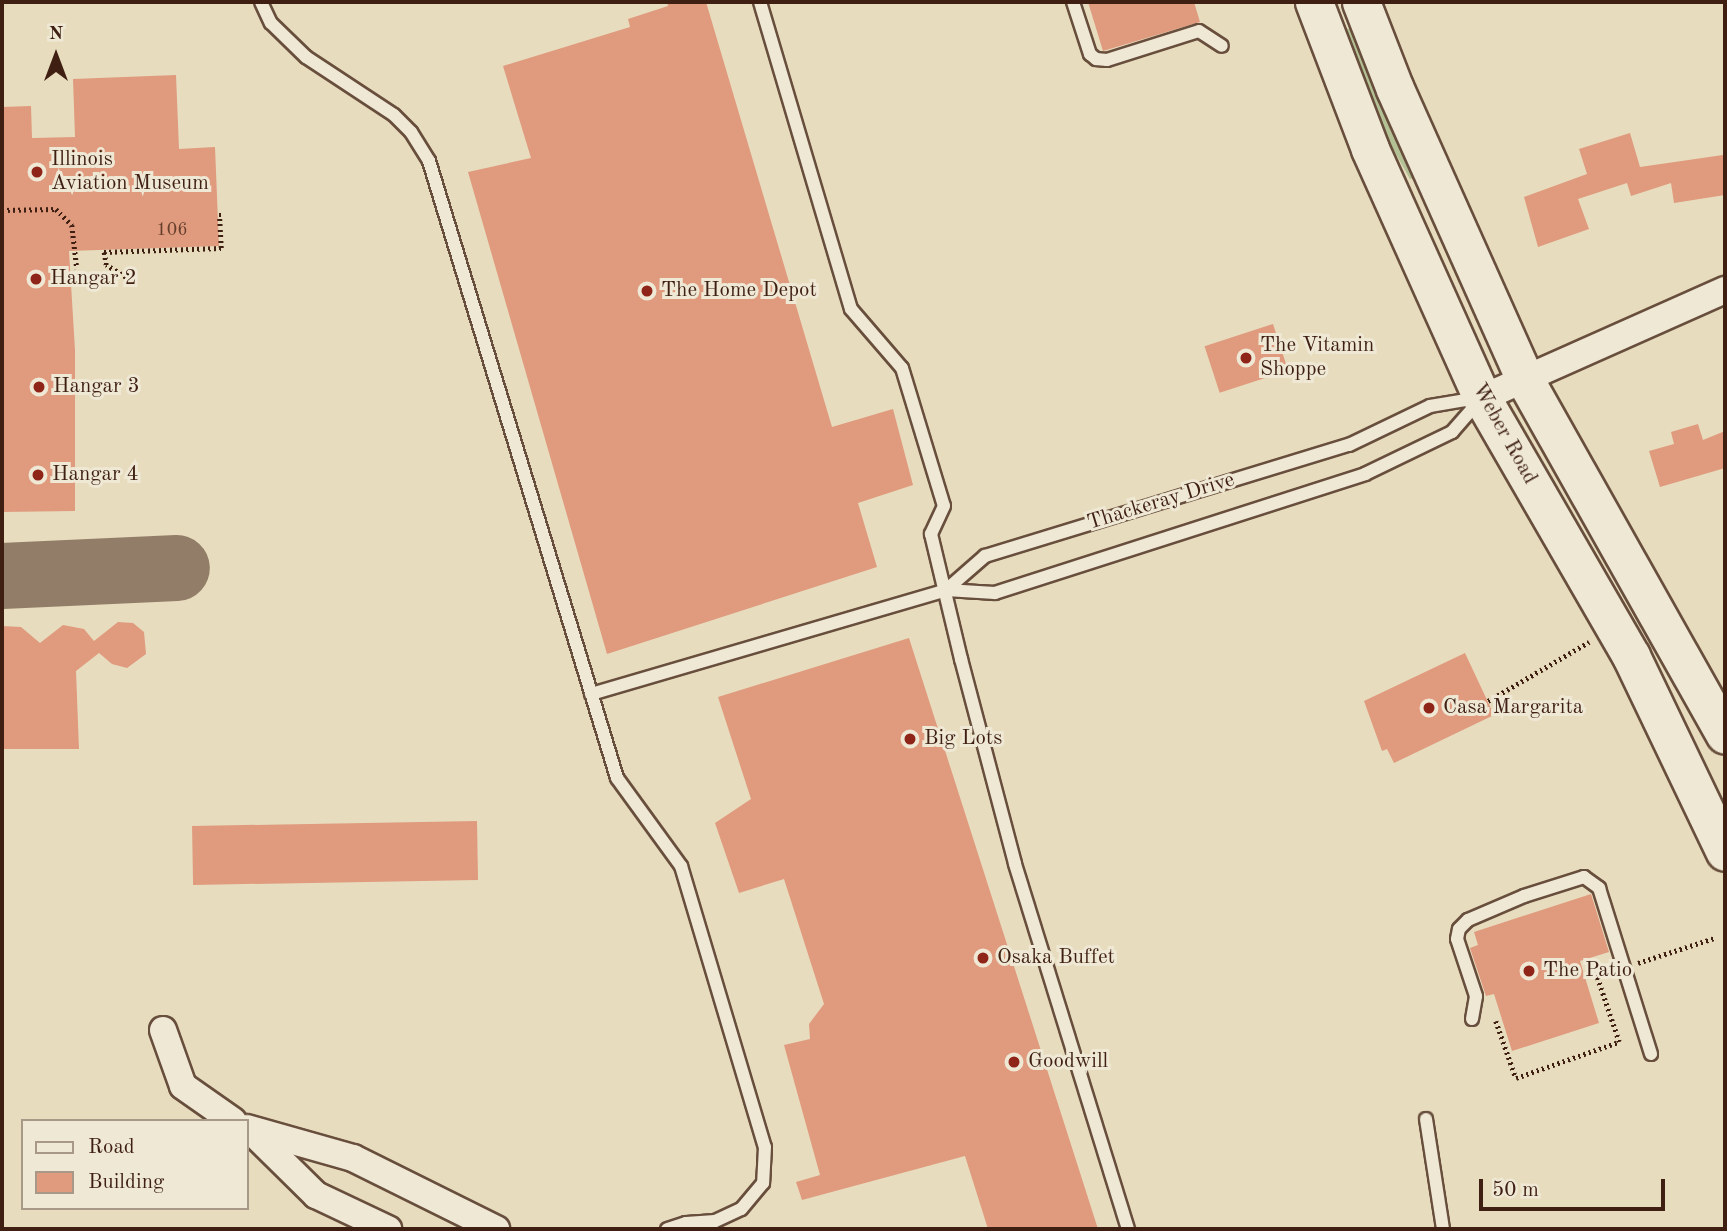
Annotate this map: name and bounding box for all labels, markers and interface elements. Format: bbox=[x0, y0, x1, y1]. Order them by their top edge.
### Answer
north arrow bbox=[21, 21, 91, 91]
text: N bbox=[49, 25, 63, 44]
place label: Illinois Aviation Museum bbox=[51, 147, 209, 197]
marker: Illinois Aviation Museum bbox=[29, 164, 45, 180]
house number: 106 bbox=[156, 219, 188, 241]
place label: Hangar 2 bbox=[50, 266, 137, 292]
marker: Hangar 2 bbox=[28, 271, 44, 287]
place label: The Home Depot bbox=[661, 278, 817, 304]
marker: The Home Depot bbox=[639, 283, 655, 299]
place label: The Vitamin Shoppe bbox=[1260, 333, 1374, 383]
marker: The Vitamin Shoppe bbox=[1238, 350, 1254, 366]
place label: Hangar 3 bbox=[53, 374, 140, 400]
marker: Hangar 3 bbox=[31, 379, 47, 395]
street label: Weber Road bbox=[1466, 379, 1542, 489]
place label: Hangar 4 bbox=[52, 462, 139, 488]
marker: Hangar 4 bbox=[30, 467, 46, 483]
street label: Thackeray Drive bbox=[1084, 468, 1238, 536]
place label: Casa Margarita bbox=[1443, 695, 1583, 721]
marker: Casa Margarita bbox=[1421, 700, 1437, 716]
place label: Big Lots bbox=[924, 726, 1002, 752]
marker: Big Lots bbox=[902, 731, 918, 747]
place label: Osaka Buffet bbox=[997, 945, 1115, 971]
marker: Osaka Buffet bbox=[975, 950, 991, 966]
place label: The Patio bbox=[1543, 958, 1632, 984]
marker: The Patio bbox=[1521, 963, 1537, 979]
place label: Goodwill bbox=[1028, 1049, 1108, 1075]
marker: Goodwill bbox=[1006, 1054, 1022, 1070]
legend bbox=[21, 1119, 248, 1210]
text: Road bbox=[88, 1137, 135, 1158]
scale bar bbox=[1482, 1164, 1668, 1208]
text: Building bbox=[88, 1172, 164, 1193]
text: 50 m bbox=[1492, 1180, 1539, 1201]

